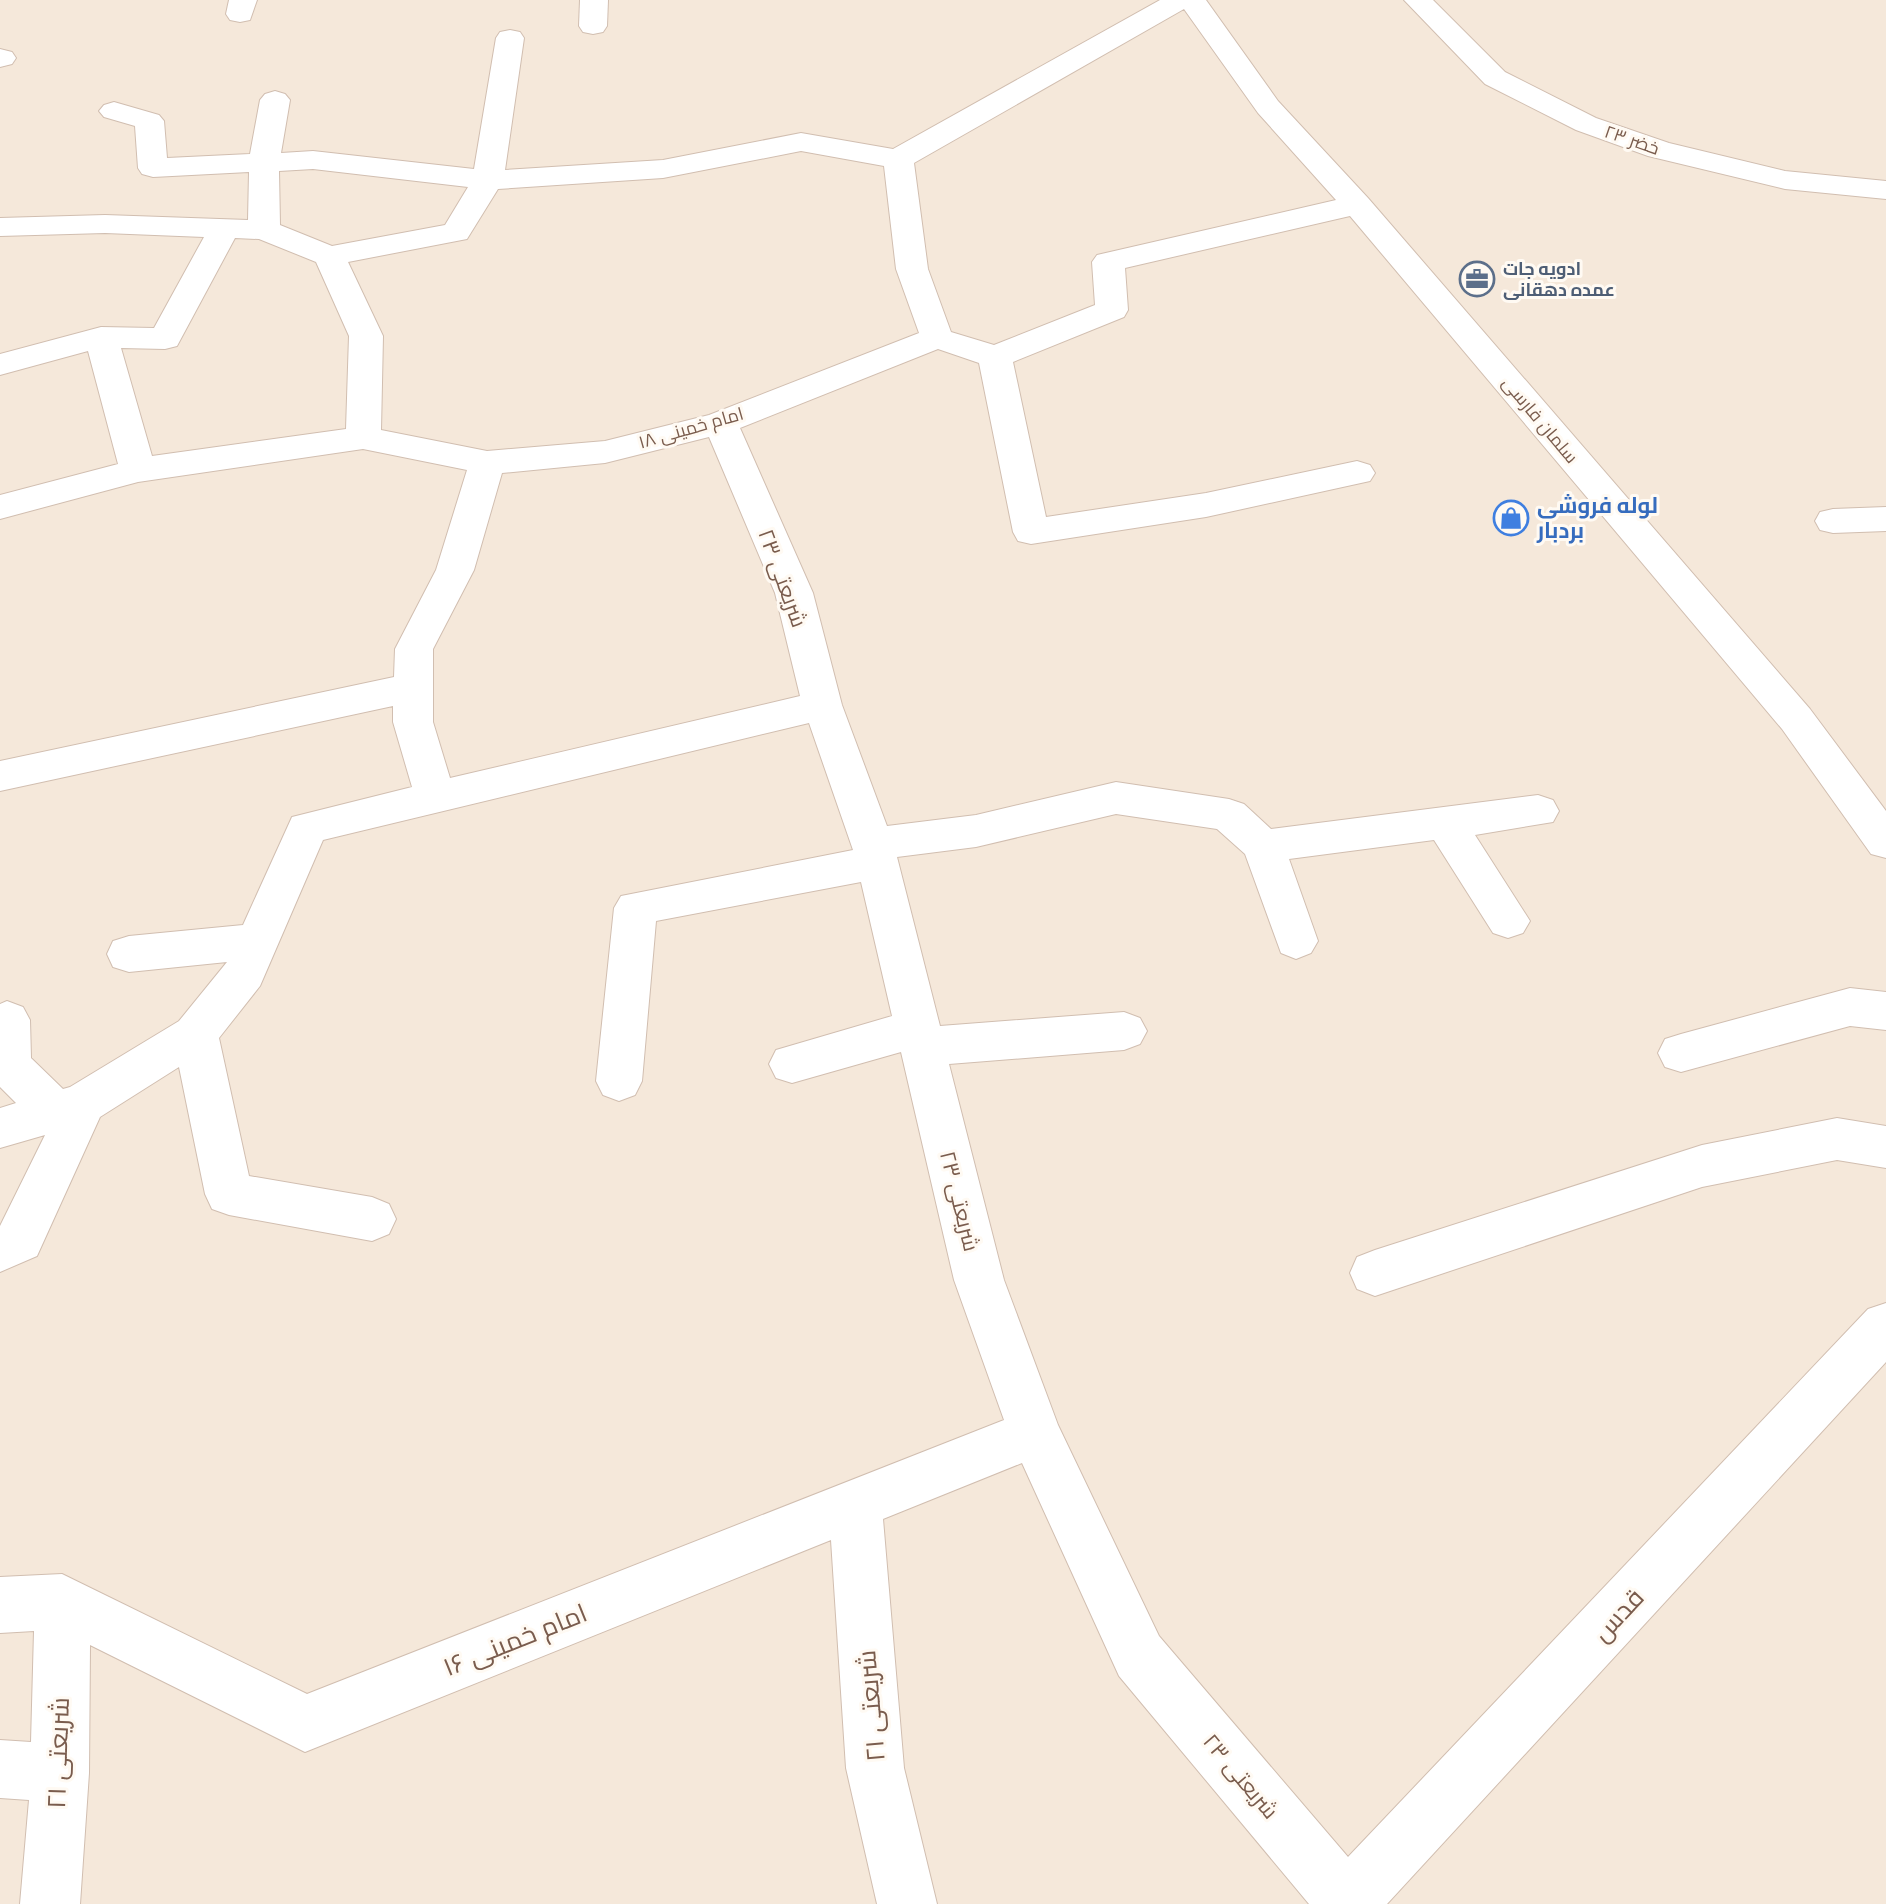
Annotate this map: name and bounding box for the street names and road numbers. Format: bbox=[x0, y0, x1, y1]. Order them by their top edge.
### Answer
street label: خضر ۲۳ bbox=[1601, 118, 1663, 161]
street label: سلمان فارسی bbox=[1497, 371, 1584, 468]
street label: امام خمینی ۱۸ bbox=[635, 401, 746, 454]
street label: شریعتی ۲۳ bbox=[750, 525, 815, 632]
street label: شریعتی ۲۳ bbox=[932, 1148, 987, 1255]
street label: قدس bbox=[1584, 1580, 1652, 1650]
street label: امام خمینی ۱۶ bbox=[438, 1595, 592, 1685]
street label: شریعتی ۲۱ bbox=[848, 1649, 894, 1763]
street label: شریعتی ۲۱ bbox=[38, 1697, 78, 1809]
street label: شریعتی ۲۳ bbox=[1196, 1727, 1285, 1826]

